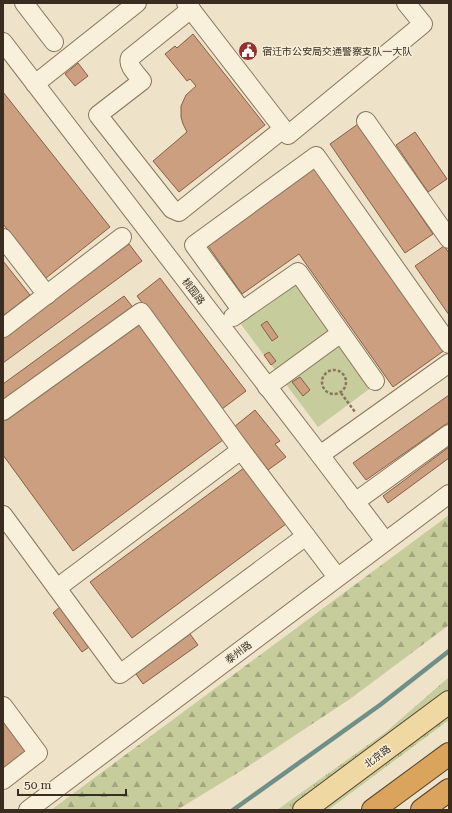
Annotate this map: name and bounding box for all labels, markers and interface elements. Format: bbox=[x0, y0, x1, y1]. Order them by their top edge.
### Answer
public building icon: 宿迁市公安局交通警察支队一大队 bbox=[237, 40, 259, 62]
place label: 宿迁市公安局交通警察支队一大队 bbox=[262, 46, 412, 57]
street label: 桃园路 bbox=[180, 276, 207, 307]
street label: 泰州路 bbox=[223, 639, 254, 666]
street label: 北京路 bbox=[362, 743, 393, 770]
scale bar bbox=[18, 771, 126, 797]
text: 50 m bbox=[24, 778, 51, 792]

